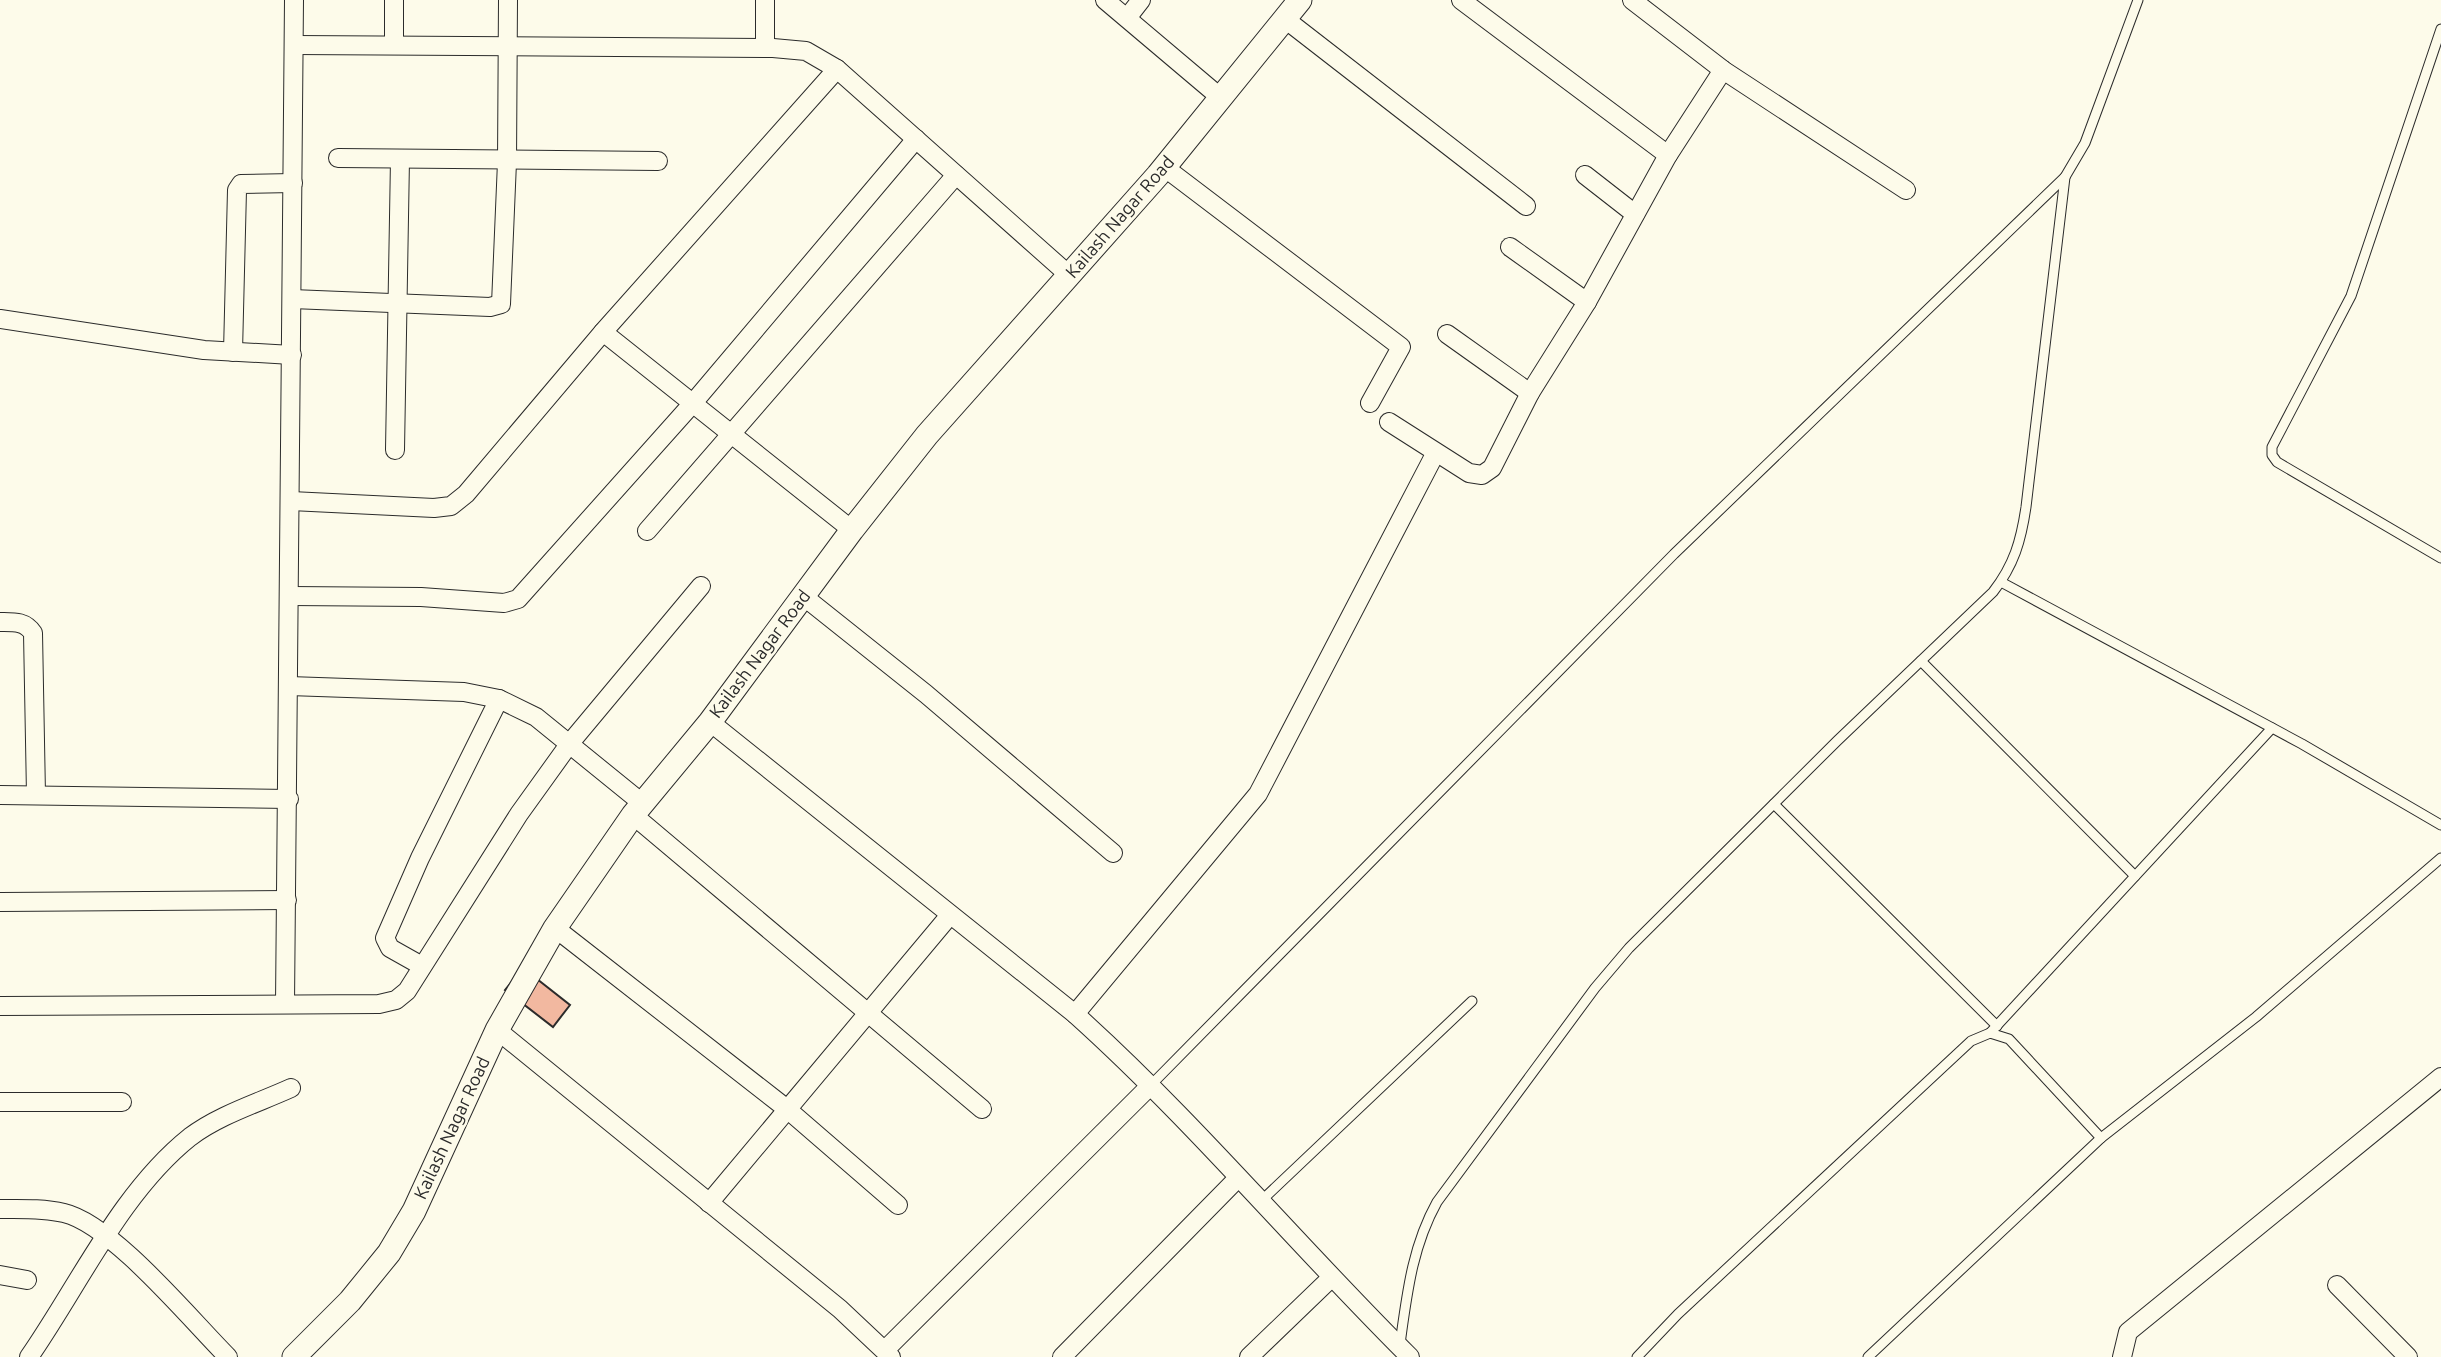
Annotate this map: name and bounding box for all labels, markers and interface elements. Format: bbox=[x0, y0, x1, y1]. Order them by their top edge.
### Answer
street label: Kailash Nagar Road bbox=[1061, 151, 1178, 281]
street label: Kailash Nagar Road bbox=[705, 586, 814, 721]
street label: Kailash Nagar Road bbox=[409, 1053, 493, 1202]

